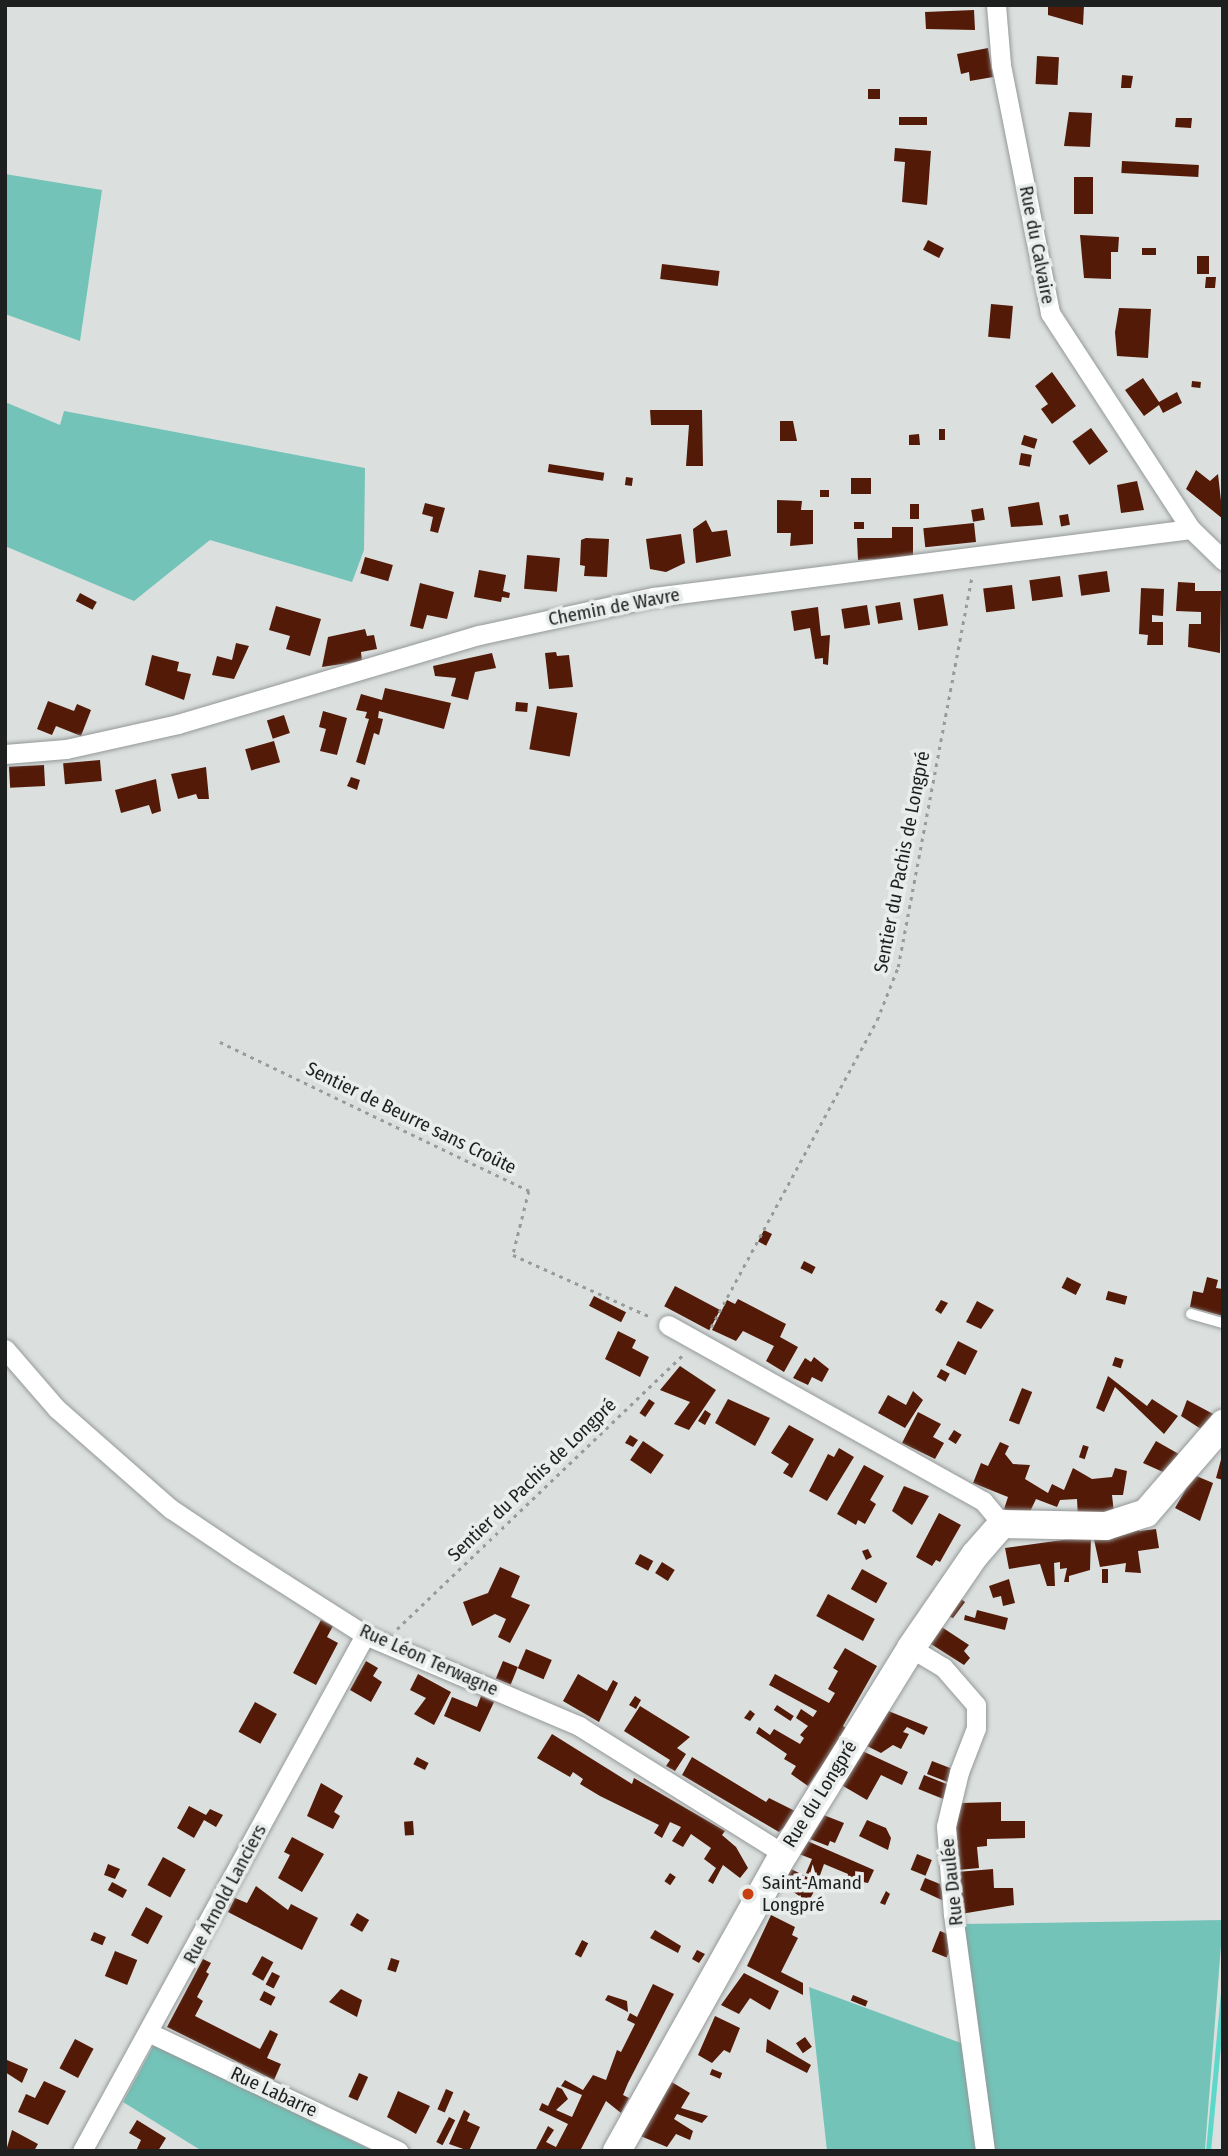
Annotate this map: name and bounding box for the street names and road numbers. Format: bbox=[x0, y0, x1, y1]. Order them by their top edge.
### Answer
street label: Rue du Calvaire bbox=[1014, 184, 1060, 306]
street label: Chemin de Wavre bbox=[546, 583, 682, 631]
street label: Sentier du Pachis de Longpré bbox=[869, 749, 935, 975]
street label: Sentier de Beurre sans Croûte bbox=[302, 1057, 520, 1179]
street label: Sentier du Pachis de Longpré bbox=[443, 1394, 621, 1566]
street label: Rue Léon Terwagne bbox=[356, 1619, 502, 1701]
street label: Rue du Longpré bbox=[778, 1737, 862, 1851]
street label: Rue Arnold Lanciers bbox=[179, 1820, 271, 1968]
street label: Rue Daulée bbox=[936, 1837, 968, 1927]
street label: Rue Labarre bbox=[227, 2062, 321, 2122]

